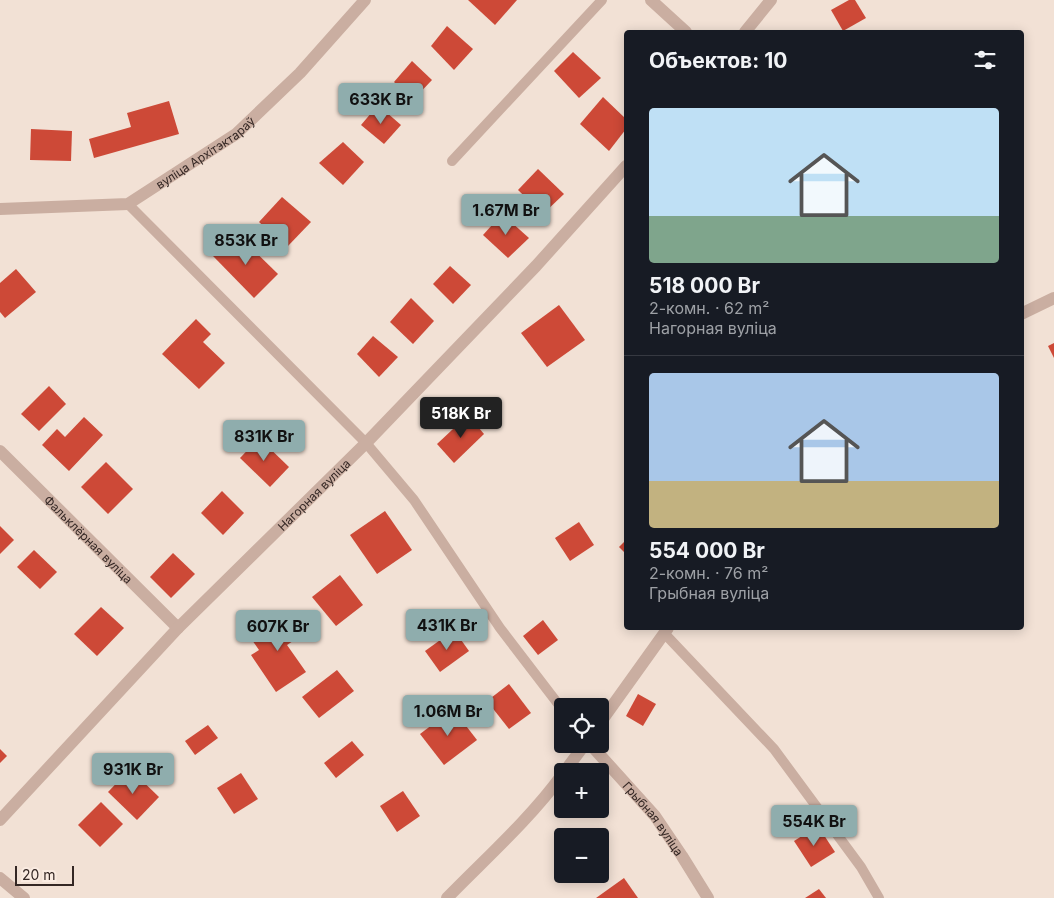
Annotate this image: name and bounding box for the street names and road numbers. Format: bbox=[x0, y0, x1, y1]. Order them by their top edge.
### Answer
street label: вуліца Архітэктараў bbox=[153, 113, 258, 192]
street label: Нагорная вуліца bbox=[274, 456, 353, 534]
street label: Фальклёрная вуліца bbox=[41, 492, 136, 586]
street label: Грыбная вуліца bbox=[620, 778, 687, 858]

